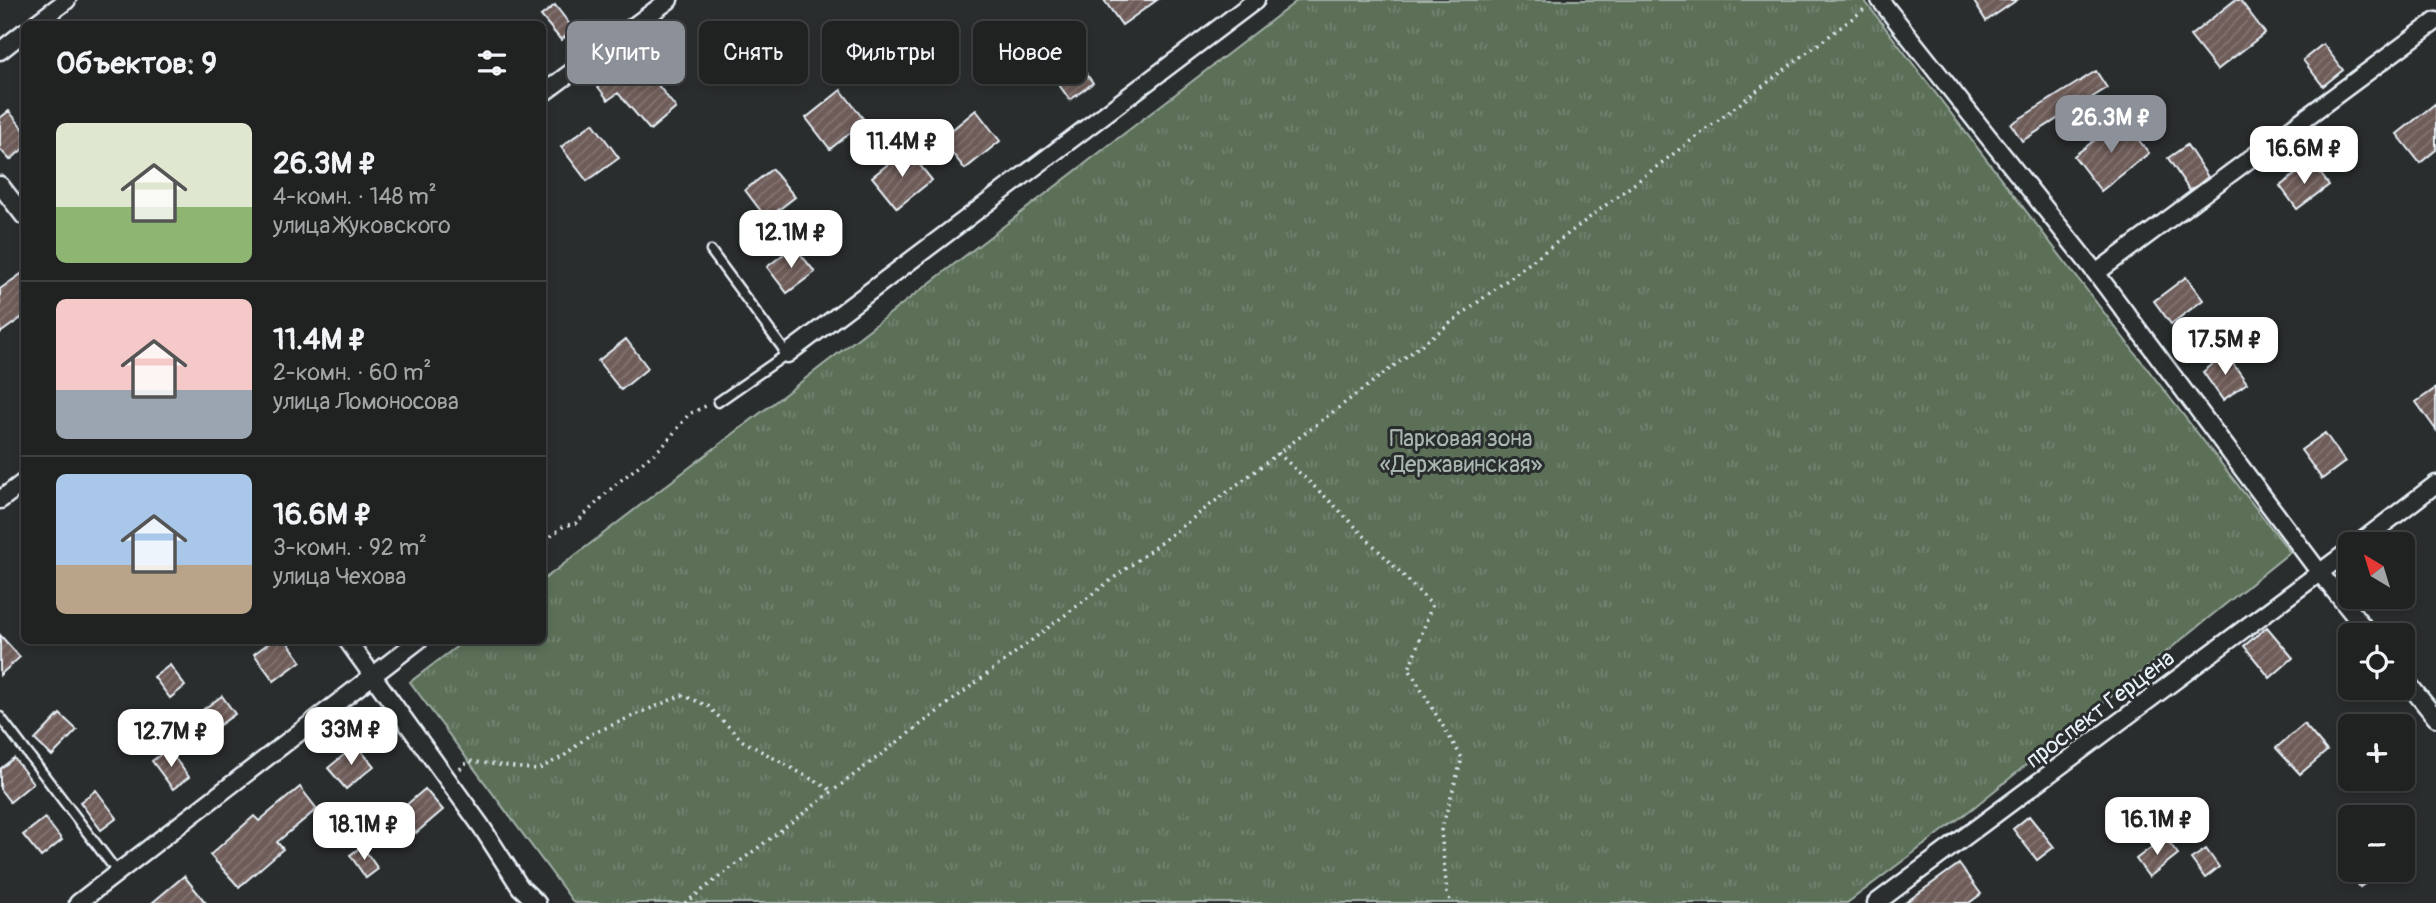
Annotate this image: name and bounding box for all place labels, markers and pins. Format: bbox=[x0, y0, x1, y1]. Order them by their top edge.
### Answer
pin: 26.3M ₽ bbox=[2046, 96, 2176, 155]
pin: 11.4M ₽ bbox=[837, 120, 967, 179]
pin: 16.6M ₽ bbox=[2239, 127, 2369, 186]
pin: 12.1M ₽ bbox=[726, 210, 856, 270]
pin: 17.5M ₽ bbox=[2160, 318, 2290, 377]
pin: 33M ₽ bbox=[302, 708, 400, 767]
pin: 12.7M ₽ bbox=[106, 710, 236, 769]
pin: 16.1M ₽ bbox=[2092, 798, 2222, 857]
pin: 18.1M ₽ bbox=[299, 802, 429, 862]

